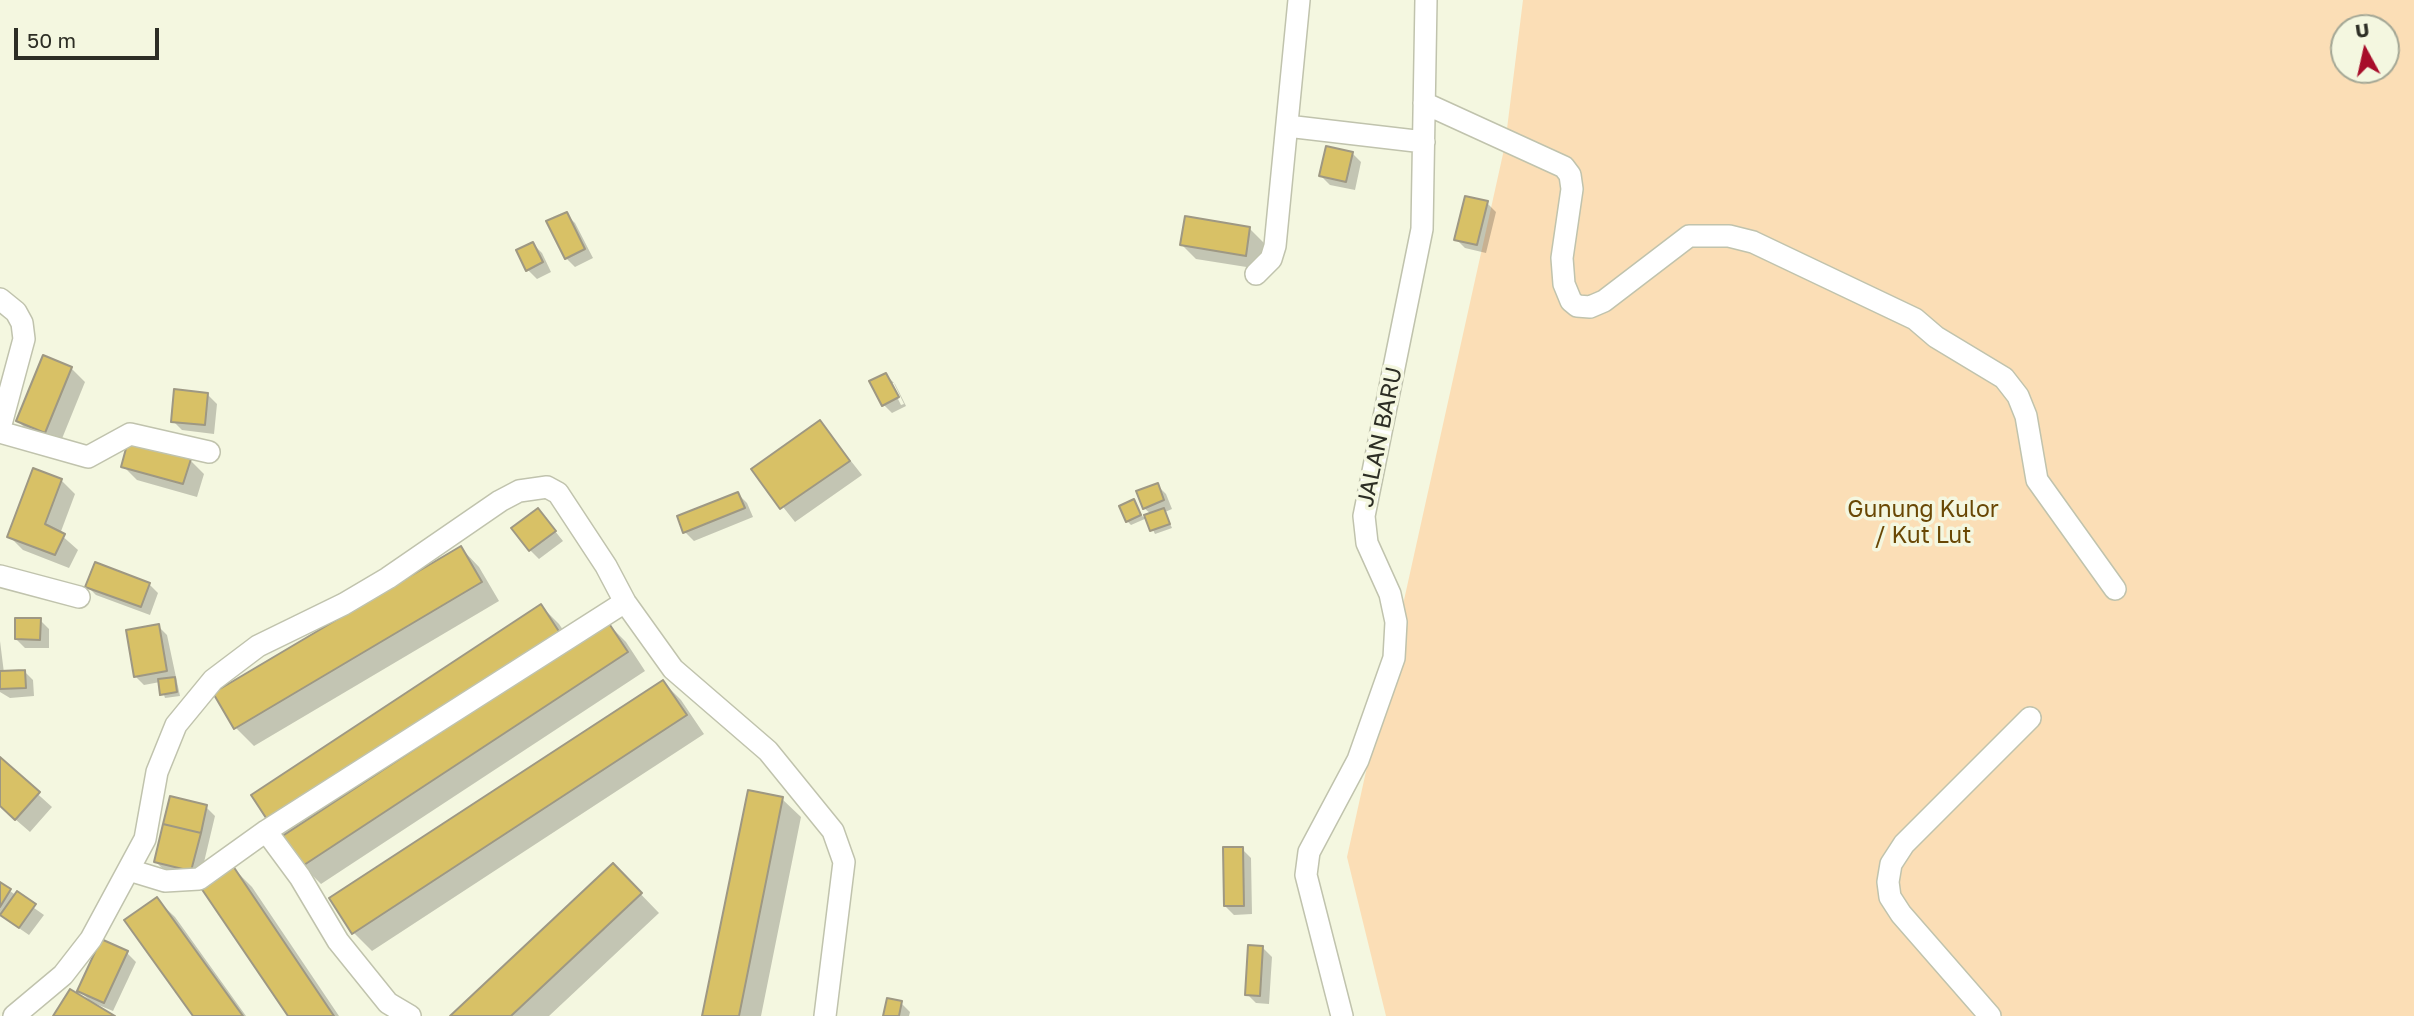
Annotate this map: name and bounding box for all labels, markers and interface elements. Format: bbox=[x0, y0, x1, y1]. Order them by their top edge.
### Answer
scale bar bbox=[18, 14, 163, 58]
north arrow bbox=[2330, 14, 2400, 84]
text: U bbox=[2354, 17, 2371, 42]
text: 50 m bbox=[27, 27, 76, 53]
street label: JALAN BARU bbox=[1352, 364, 1408, 510]
park label: Gunung Kulor / Kut Lut bbox=[1847, 496, 1999, 550]

